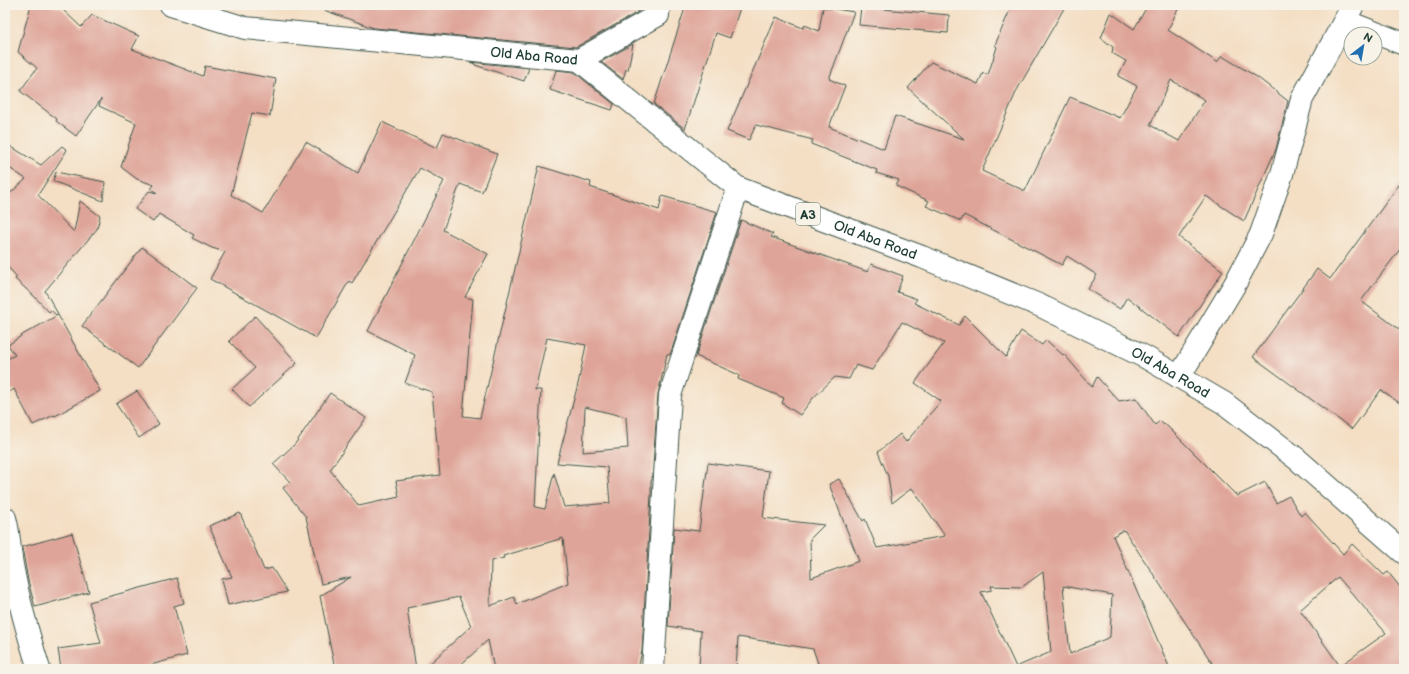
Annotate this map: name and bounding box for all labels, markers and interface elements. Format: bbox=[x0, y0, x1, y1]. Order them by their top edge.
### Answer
north arrow bbox=[1343, 26, 1383, 66]
text: N bbox=[1361, 30, 1375, 46]
street label: Old Aba Road bbox=[490, 44, 579, 69]
road number: A3 bbox=[796, 203, 820, 225]
street label: Old Aba Road bbox=[831, 217, 919, 263]
street label: Old Aba Road bbox=[1128, 344, 1213, 402]

